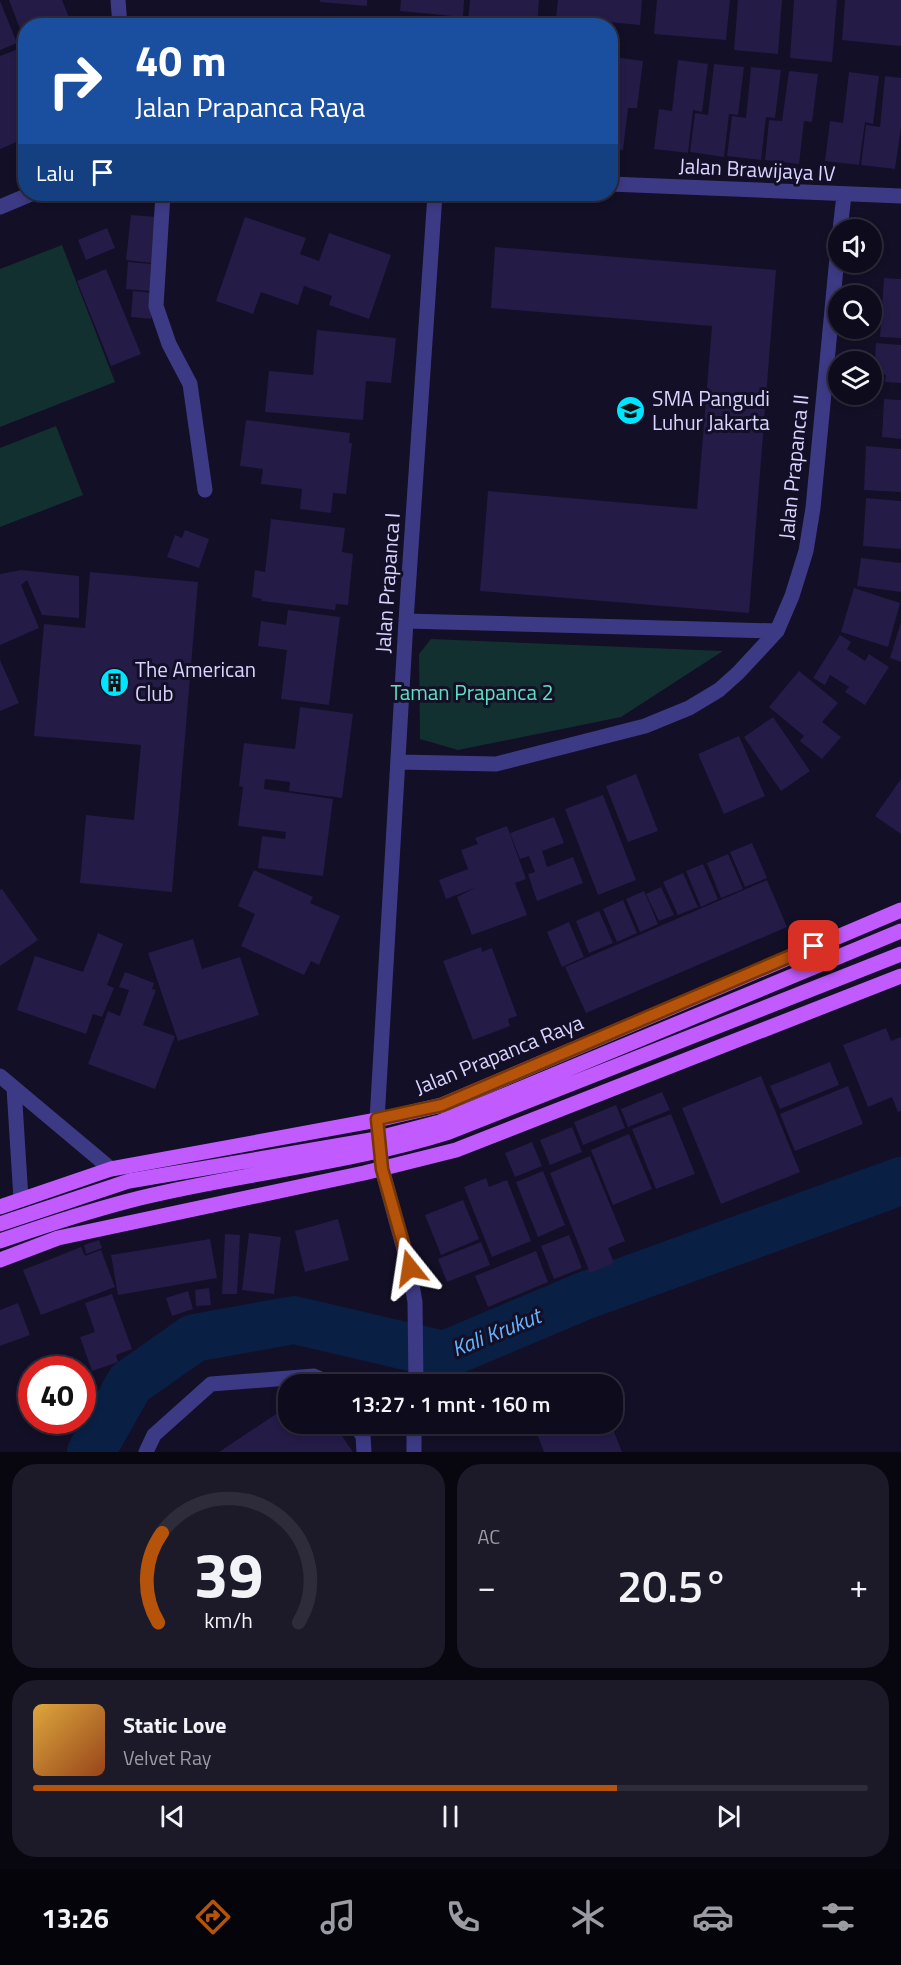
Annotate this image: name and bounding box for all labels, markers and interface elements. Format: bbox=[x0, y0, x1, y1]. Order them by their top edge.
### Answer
text: 40 m bbox=[135, 28, 227, 92]
icon: right bbox=[36, 42, 114, 120]
text: Jalan Prapanca Raya bbox=[135, 86, 365, 127]
street label: Jalan Brawijaya IV bbox=[678, 149, 836, 189]
text: Lalu bbox=[36, 156, 74, 190]
icon: arrive bbox=[86, 156, 119, 189]
map controls bbox=[828, 219, 882, 405]
button: sound bbox=[828, 219, 882, 273]
button: search bbox=[828, 285, 882, 339]
button: layers bbox=[828, 351, 882, 405]
place label: SMA Pangudi Luhur Jakarta bbox=[652, 382, 770, 438]
street label: Jalan Prapanca II bbox=[769, 393, 817, 541]
school or university icon: SMA Pangudi Luhur Jakarta bbox=[615, 395, 647, 427]
street label: Jalan Prapanca I bbox=[366, 512, 408, 654]
place label: The American Club bbox=[135, 653, 256, 709]
building icon: The American Club bbox=[98, 666, 130, 698]
park label: Taman Prapanca 2 bbox=[391, 676, 553, 708]
pin bbox=[788, 920, 839, 971]
icon: arrive bbox=[797, 929, 830, 962]
street label: Jalan Prapanca Raya bbox=[410, 1006, 588, 1102]
position arrow bbox=[378, 1236, 442, 1300]
water label: Kali Krukut bbox=[446, 1298, 548, 1365]
speed limit sign: 40 bbox=[18, 1356, 96, 1434]
text: 13:27 · 1 mnt · 160 m bbox=[350, 1387, 551, 1421]
text: AC bbox=[478, 1521, 500, 1552]
text: 39 bbox=[193, 1526, 263, 1621]
text: 20.5° bbox=[617, 1551, 729, 1619]
text: − bbox=[478, 1561, 496, 1611]
text: + bbox=[850, 1561, 868, 1611]
text: km/h bbox=[204, 1604, 253, 1636]
text: Static Love bbox=[123, 1708, 226, 1742]
text: Velvet Ray bbox=[123, 1742, 212, 1773]
icon: previous bbox=[156, 1800, 189, 1833]
icon: pause bbox=[434, 1800, 467, 1833]
icon: next bbox=[712, 1800, 745, 1833]
icon: directions bbox=[192, 1896, 234, 1938]
icon: music bbox=[317, 1896, 359, 1938]
icon: phone bbox=[442, 1896, 484, 1938]
icon: climate bbox=[567, 1896, 609, 1938]
icon: car bbox=[692, 1896, 734, 1938]
icon: filters bbox=[817, 1896, 859, 1938]
text: 13:26 bbox=[42, 1897, 109, 1938]

